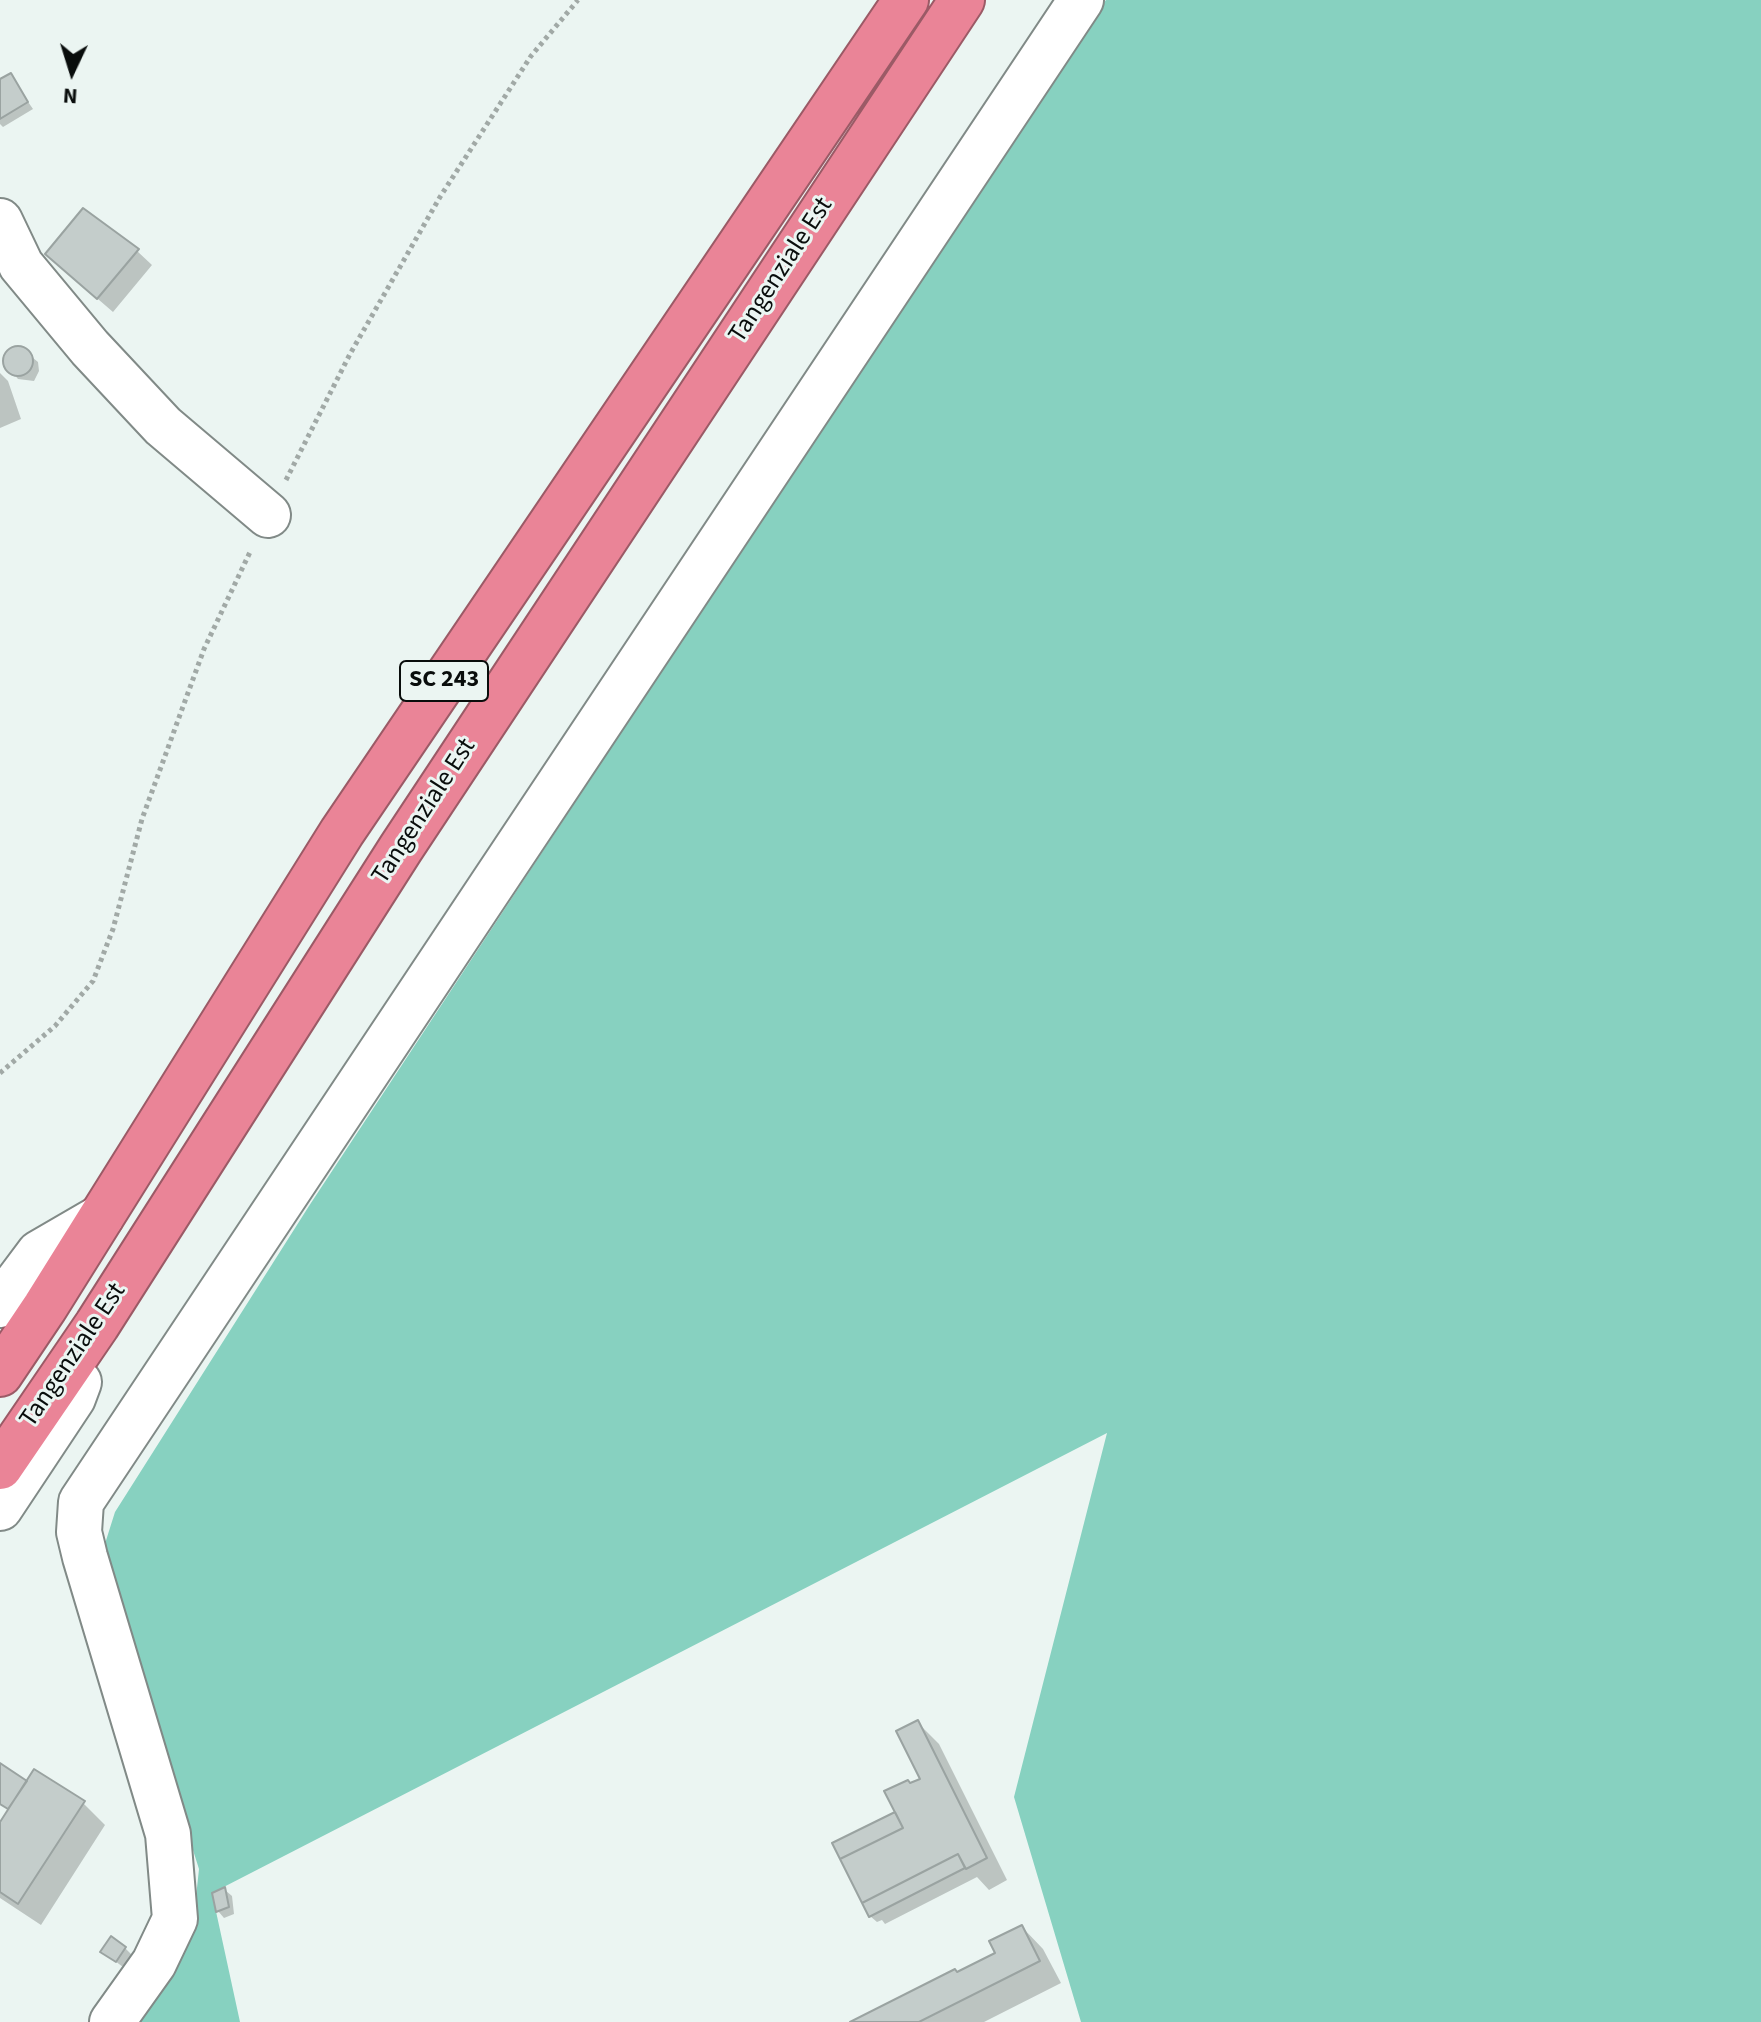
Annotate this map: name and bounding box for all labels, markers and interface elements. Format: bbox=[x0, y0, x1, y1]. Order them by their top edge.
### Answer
north arrow bbox=[32, 32, 112, 112]
text: N bbox=[62, 79, 79, 112]
street label: Tangenziale Est bbox=[723, 192, 841, 350]
road number: SC 243 bbox=[400, 661, 488, 701]
street label: Tangenziale Est bbox=[366, 733, 484, 891]
street label: Tangenziale Est bbox=[14, 1278, 134, 1434]

